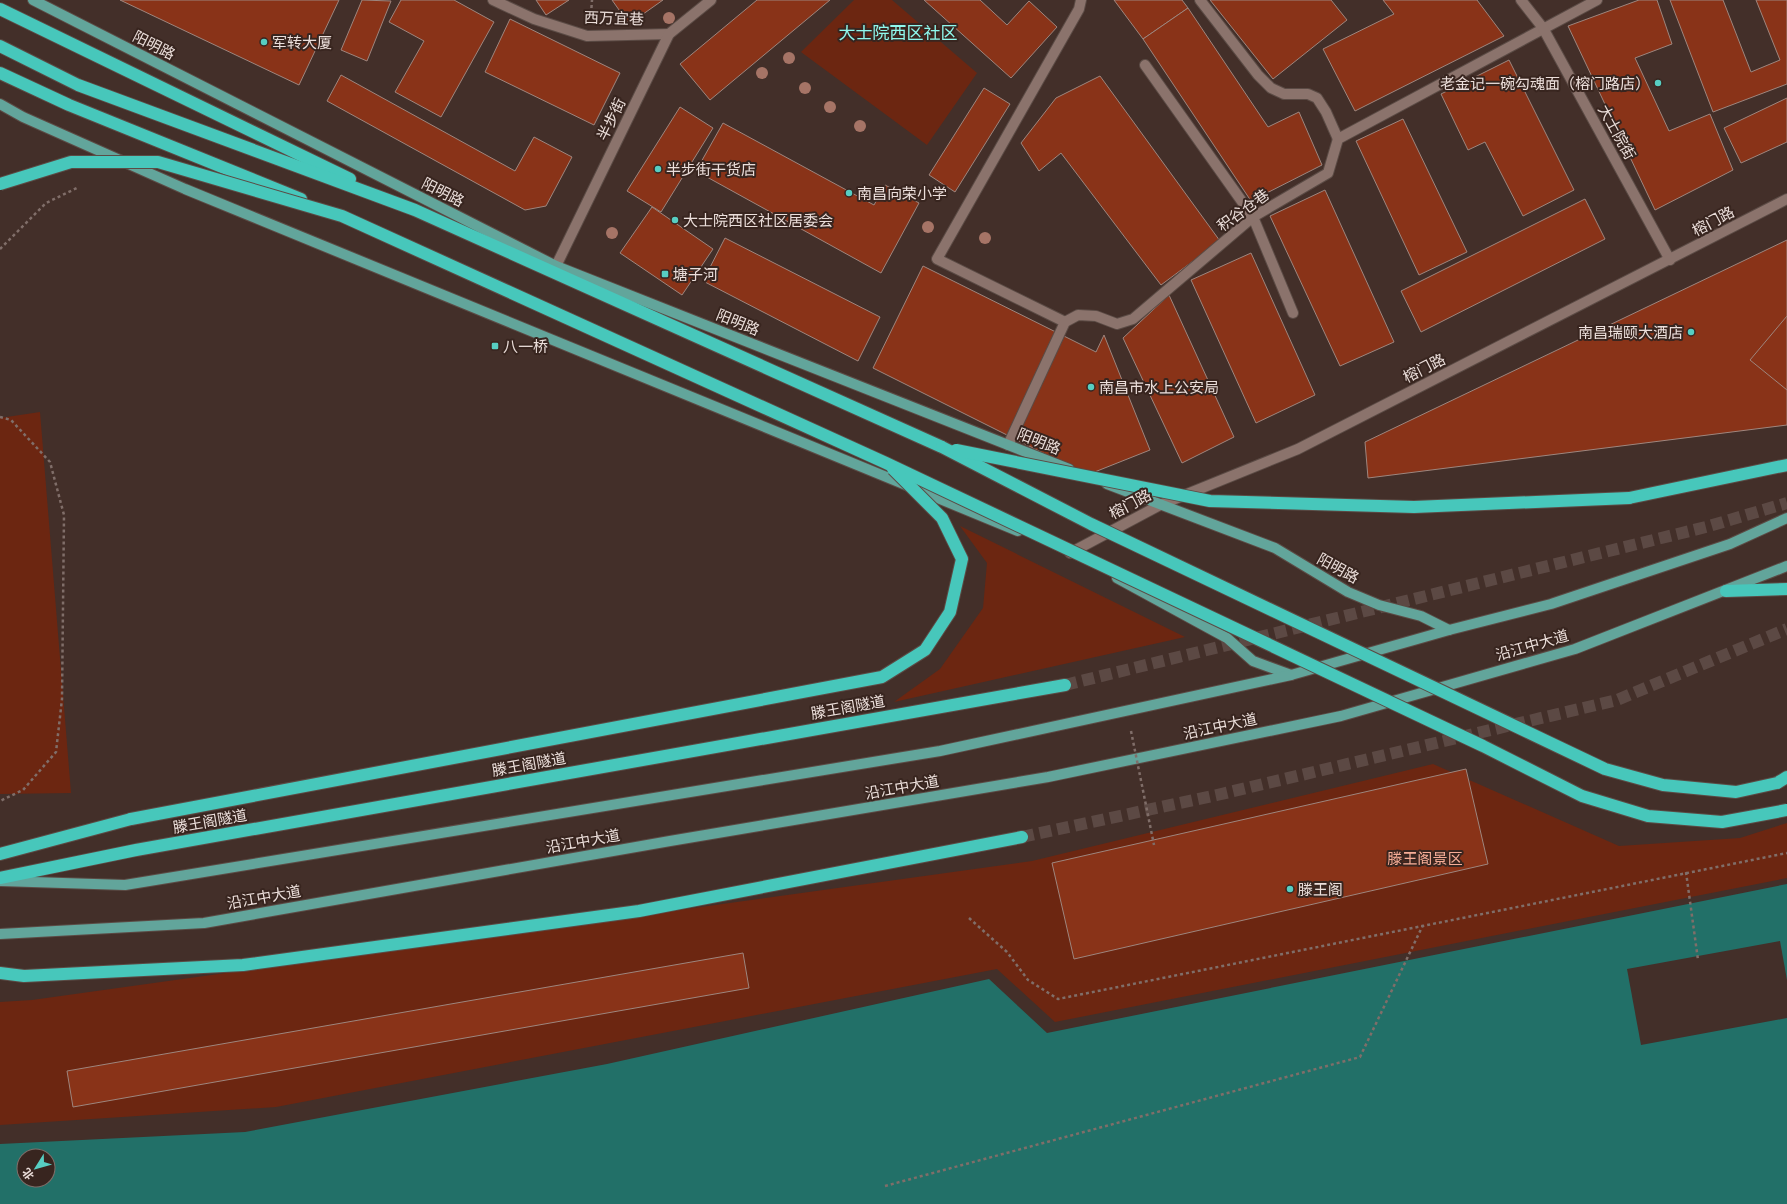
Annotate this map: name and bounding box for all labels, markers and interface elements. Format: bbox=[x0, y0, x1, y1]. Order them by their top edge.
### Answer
street label: 西万宜巷 bbox=[584, 7, 644, 29]
district label: 大士院西区社区 bbox=[839, 22, 958, 43]
street label: 阳明路 bbox=[130, 26, 178, 64]
place label: 军转大厦 bbox=[272, 33, 332, 52]
marker: 军转大厦 bbox=[259, 37, 269, 47]
place label: 老金记一碗勾魂面（榕门路店） bbox=[1440, 74, 1650, 93]
marker: 老金记一碗勾魂面（榕门路店） bbox=[1653, 78, 1663, 88]
street label: 半步街 bbox=[593, 95, 629, 143]
street label: 大士院街 bbox=[1594, 101, 1640, 163]
place label: 半步街干货店 bbox=[666, 160, 756, 179]
marker: 半步街干货店 bbox=[653, 164, 663, 174]
street label: 阳明路 bbox=[419, 173, 467, 211]
place label: 南昌向荣小学 bbox=[857, 184, 947, 203]
street label: 积谷仓巷 bbox=[1213, 185, 1273, 235]
marker: 南昌向荣小学 bbox=[844, 188, 854, 198]
street label: 榕门路 bbox=[1689, 202, 1737, 240]
place label: 大士院西区社区居委会 bbox=[683, 211, 833, 230]
marker: 大士院西区社区居委会 bbox=[670, 215, 680, 225]
place label: 塘子河 bbox=[673, 265, 718, 284]
marker: 塘子河 bbox=[660, 269, 670, 279]
street label: 阳明路 bbox=[714, 305, 762, 339]
place label: 南昌瑞颐大酒店 bbox=[1578, 323, 1683, 342]
marker: 南昌瑞颐大酒店 bbox=[1686, 327, 1696, 337]
place label: 八一桥 bbox=[503, 337, 548, 356]
marker: 八一桥 bbox=[490, 341, 500, 351]
street label: 榕门路 bbox=[1400, 349, 1448, 387]
place label: 南昌市水上公安局 bbox=[1099, 378, 1219, 397]
marker: 南昌市水上公安局 bbox=[1086, 382, 1096, 392]
street label: 阳明路 bbox=[1015, 424, 1063, 458]
street label: 榕门路 bbox=[1106, 485, 1154, 523]
street label: 阳明路 bbox=[1314, 549, 1362, 587]
street label: 沿江中大道 bbox=[1493, 626, 1571, 664]
street label: 滕王阁隧道 bbox=[809, 691, 887, 723]
street label: 沿江中大道 bbox=[1181, 709, 1259, 743]
street label: 滕王阁隧道 bbox=[490, 748, 568, 780]
street label: 沿江中大道 bbox=[863, 771, 941, 803]
street label: 滕王阁隧道 bbox=[171, 805, 249, 837]
street label: 沿江中大道 bbox=[544, 825, 622, 857]
park label: 滕王阁景区 bbox=[1387, 849, 1463, 868]
place label: 滕王阁 bbox=[1298, 880, 1343, 899]
street label: 沿江中大道 bbox=[225, 881, 303, 913]
marker: 滕王阁 bbox=[1285, 884, 1295, 894]
north arrow bbox=[16, 1148, 56, 1188]
text: 北 bbox=[19, 1165, 37, 1183]

